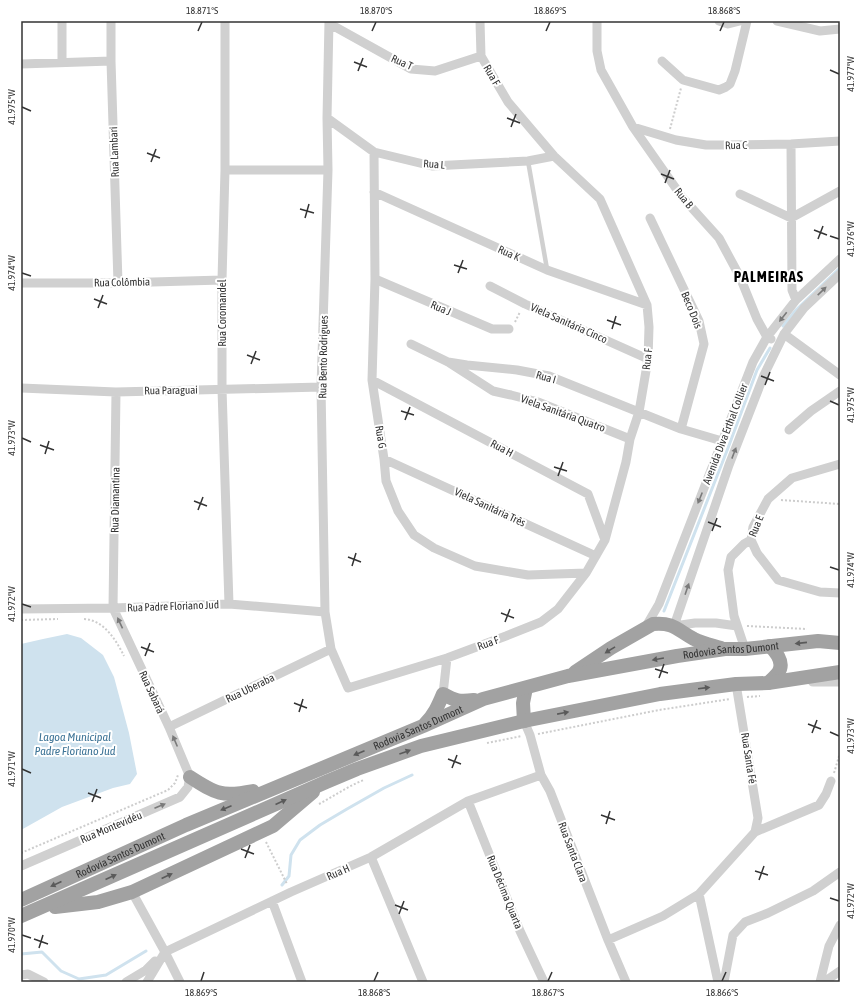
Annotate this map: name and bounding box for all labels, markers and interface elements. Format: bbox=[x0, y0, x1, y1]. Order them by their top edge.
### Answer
text: 18.871°S bbox=[186, 5, 218, 16]
text: 18.870°S bbox=[360, 5, 392, 16]
text: 18.869°S bbox=[534, 5, 566, 16]
text: 18.868°S bbox=[708, 5, 740, 16]
street label: Rua T bbox=[389, 52, 415, 72]
text: 41.977°W bbox=[845, 56, 856, 92]
street label: Rua F bbox=[481, 63, 503, 88]
text: 41.975°W bbox=[6, 89, 17, 125]
street label: Rua Lambari bbox=[107, 126, 121, 178]
street label: Rua C bbox=[725, 139, 747, 151]
street label: Rua L bbox=[423, 157, 446, 171]
street label: Rua B bbox=[672, 185, 696, 211]
text: 41.976°W bbox=[845, 221, 856, 257]
street label: Rua K bbox=[496, 243, 522, 263]
text: 41.974°W bbox=[6, 255, 17, 291]
district label: PALMEIRAS bbox=[734, 268, 804, 285]
street label: Rua Colômbia bbox=[94, 276, 150, 288]
street label: Rua Coromandel bbox=[216, 279, 228, 347]
one-way arrow bbox=[817, 286, 827, 296]
street label: Beco Dois bbox=[679, 290, 705, 330]
street label: Rua J bbox=[429, 298, 453, 318]
street label: Viela Sanitária Cinco bbox=[529, 301, 609, 345]
one-way arrow bbox=[779, 311, 787, 322]
street label: Rua Bento Rodrigues bbox=[316, 315, 330, 399]
street label: Rua F bbox=[640, 347, 654, 371]
street label: Rua I bbox=[535, 368, 557, 386]
street label: Avenida Diva Erthal Collier bbox=[700, 381, 750, 486]
street label: Rua Paraguai bbox=[144, 384, 198, 396]
text: 41.975°W bbox=[845, 387, 856, 423]
street label: Viela Sanitária Quatro bbox=[519, 392, 607, 434]
text: 41.973°W bbox=[6, 420, 17, 456]
street label: Rua G bbox=[373, 425, 389, 450]
street label: Rua H bbox=[489, 437, 515, 459]
one-way arrow bbox=[731, 446, 737, 458]
street label: Rua Diamantina bbox=[108, 467, 122, 533]
street label: Viela Sanitária Três bbox=[453, 485, 528, 529]
one-way arrow bbox=[697, 492, 703, 504]
street label: Rua E bbox=[746, 513, 766, 539]
text: 41.974°W bbox=[845, 552, 856, 588]
one-way arrow bbox=[684, 582, 690, 594]
text: 41.972°W bbox=[6, 586, 17, 622]
street label: Rua Padre Floriano Jud bbox=[127, 598, 219, 614]
one-way arrow bbox=[117, 618, 123, 629]
street label: Rua F bbox=[476, 633, 501, 652]
street label: Rodovia Santos Dumont bbox=[682, 639, 779, 661]
one-way arrow bbox=[795, 639, 807, 646]
one-way arrow bbox=[604, 646, 615, 653]
one-way arrow bbox=[652, 657, 664, 663]
street label: Rua Sabará bbox=[137, 669, 167, 715]
street label: Rua Uberaba bbox=[224, 671, 276, 705]
one-way arrow bbox=[698, 685, 710, 691]
street label: Rodovia Santos Dumont bbox=[371, 703, 465, 752]
one-way arrow bbox=[556, 710, 569, 716]
text: 41.973°W bbox=[845, 718, 856, 754]
water label: Lagoa Municipal Padre Floriano Jud bbox=[34, 730, 116, 758]
street label: Rua Santa Fé bbox=[739, 732, 759, 784]
one-way arrow bbox=[172, 735, 178, 747]
one-way arrow bbox=[400, 748, 412, 754]
one-way arrow bbox=[352, 750, 364, 756]
text: 41.971°W bbox=[6, 751, 17, 787]
one-way arrow bbox=[276, 798, 288, 804]
one-way arrow bbox=[154, 803, 165, 809]
one-way arrow bbox=[220, 806, 232, 812]
street label: Rua Montevidéu bbox=[78, 809, 144, 845]
street label: Rua Santa Clara bbox=[556, 820, 590, 884]
street label: Rodovia Santos Dumont bbox=[74, 829, 167, 880]
street label: Rua Décima Quarta bbox=[485, 854, 525, 930]
street label: Rua H bbox=[325, 862, 351, 882]
one-way arrow bbox=[161, 873, 173, 879]
one-way arrow bbox=[106, 874, 117, 880]
one-way arrow bbox=[50, 881, 62, 887]
text: 41.972°W bbox=[845, 883, 856, 919]
text: 41.970°W bbox=[6, 917, 17, 953]
text: 18.869°S bbox=[185, 987, 217, 998]
text: 18.868°S bbox=[358, 987, 390, 998]
text: 18.867°S bbox=[532, 987, 564, 998]
text: 18.866°S bbox=[706, 987, 738, 998]

